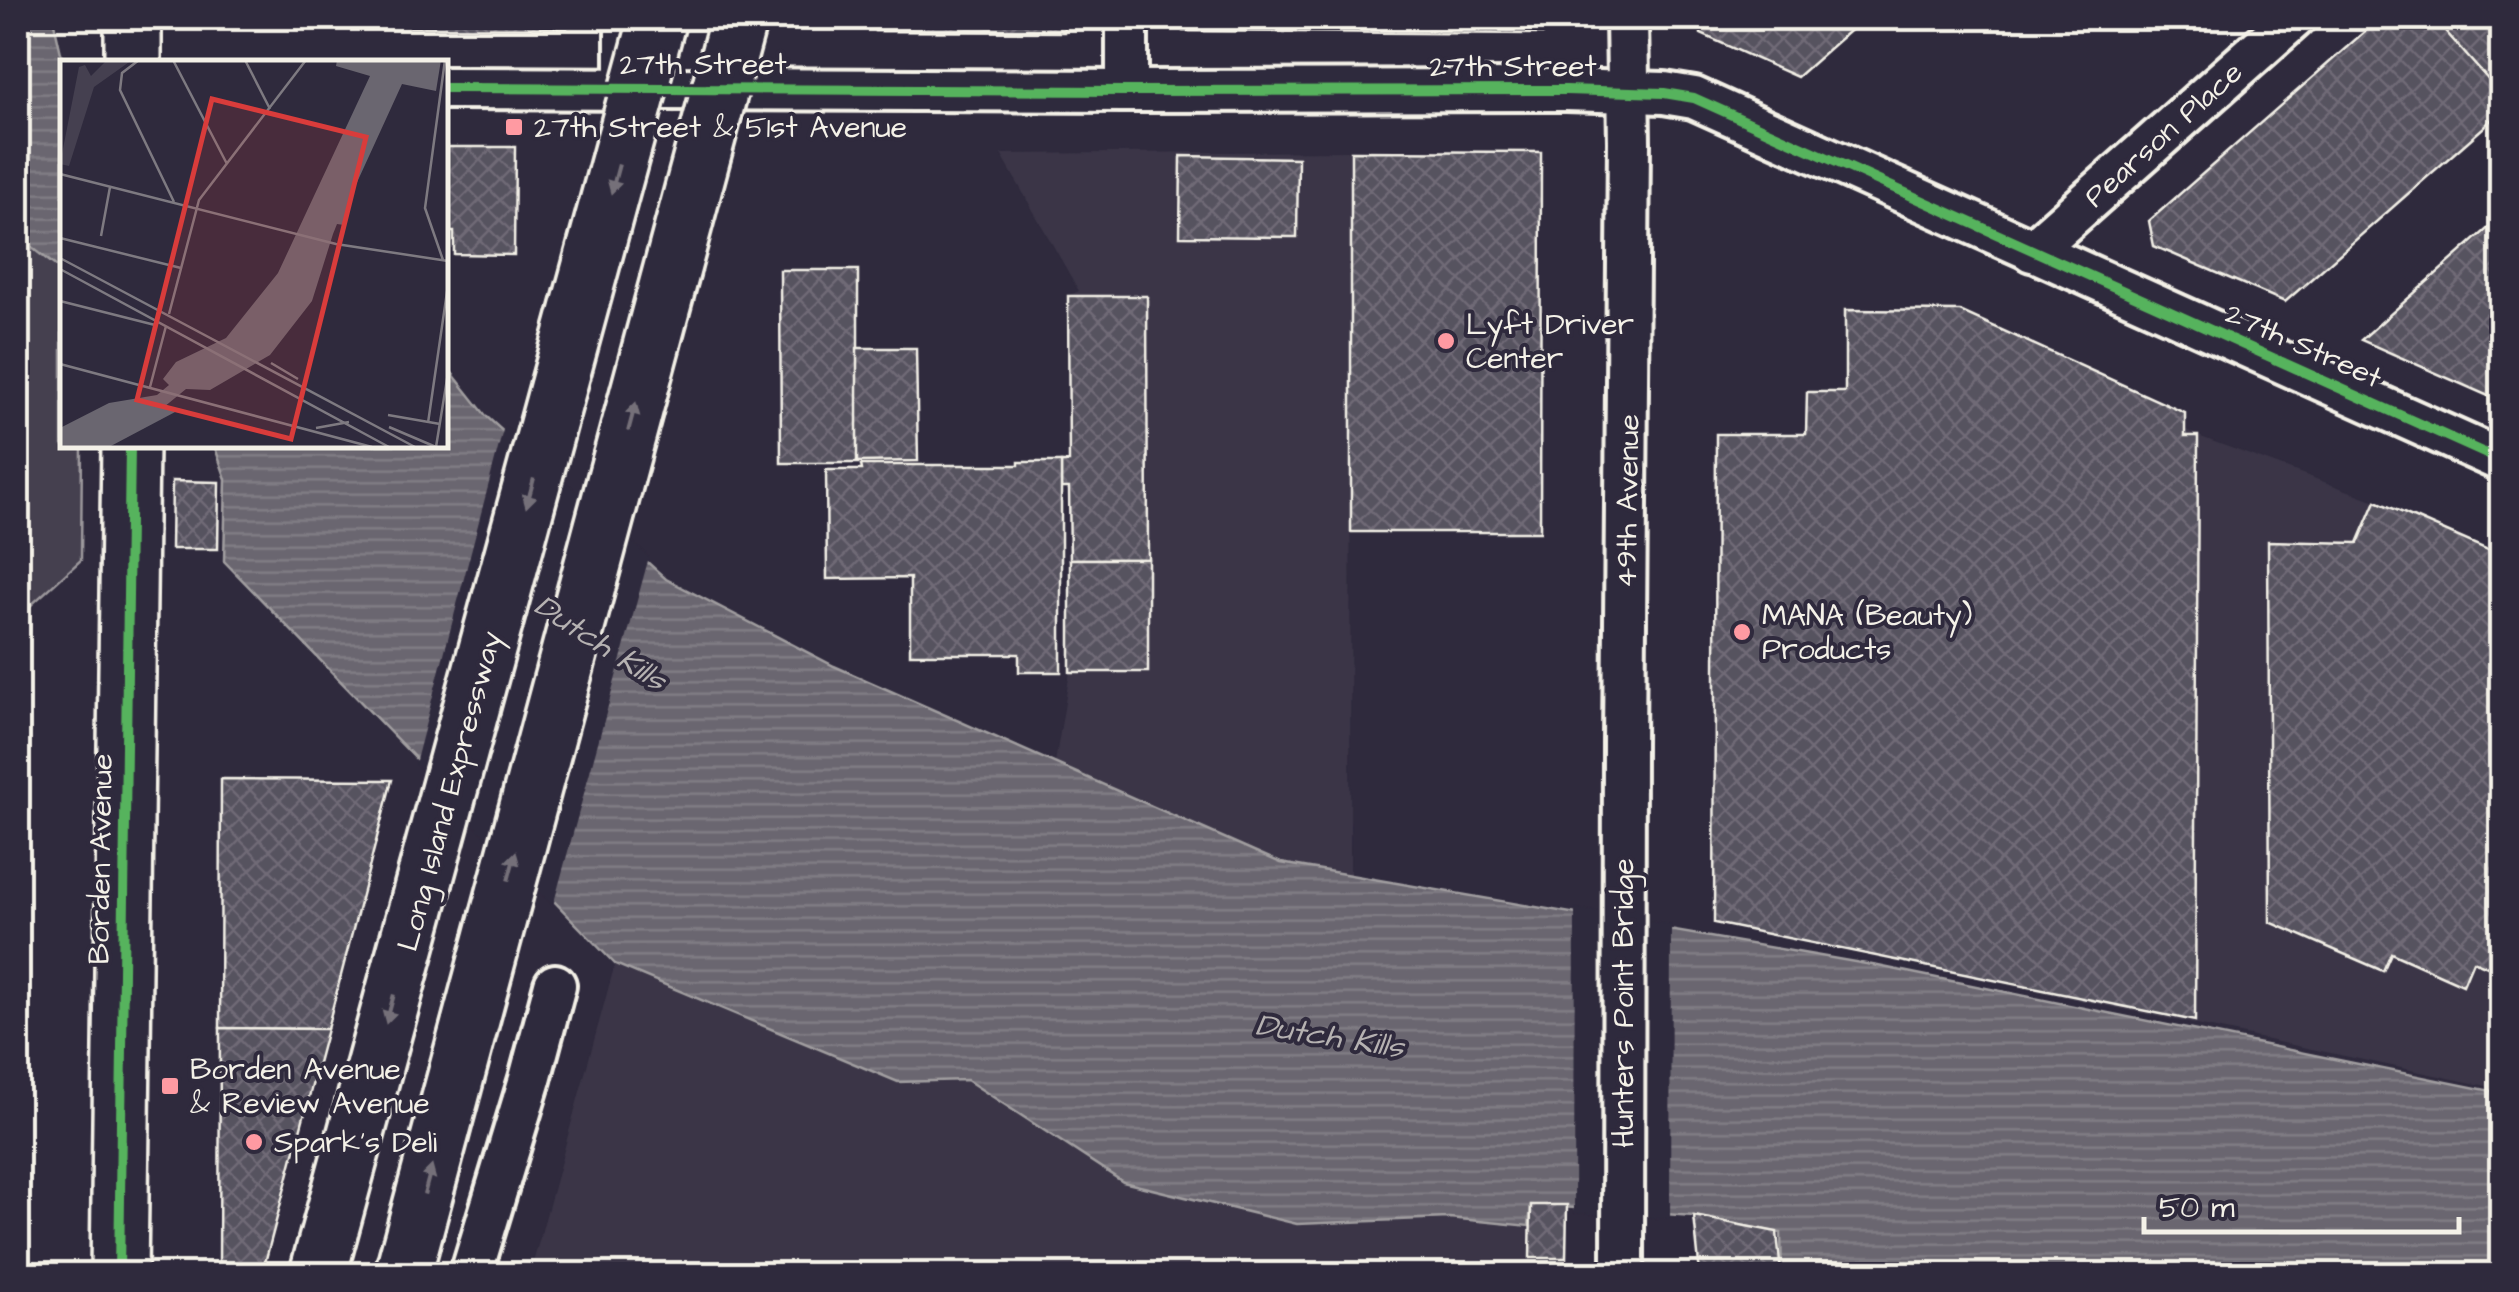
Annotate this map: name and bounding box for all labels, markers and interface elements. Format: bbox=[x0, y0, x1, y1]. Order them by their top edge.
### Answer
street label: 27th Street bbox=[619, 44, 787, 86]
street label: 27th Street bbox=[1429, 46, 1597, 88]
street label: Pearson Place bbox=[2075, 52, 2252, 217]
inset map bbox=[60, 60, 448, 448]
place label: 27th Street & 51st Avenue bbox=[534, 107, 907, 149]
marker: 27th Street & 51st Avenue bbox=[503, 116, 525, 138]
one-way arrow bbox=[606, 164, 622, 195]
street label: 27th Street bbox=[2219, 293, 2388, 399]
place label: Lyft Driver Center bbox=[1466, 304, 1634, 380]
marker: Lyft Driver Center bbox=[1435, 330, 1457, 352]
one-way arrow bbox=[625, 401, 641, 432]
street label: 49th Avenue bbox=[1605, 414, 1651, 588]
one-way arrow bbox=[521, 478, 537, 509]
water label: Dutch Kills bbox=[525, 584, 677, 704]
place label: MANA (Beauty) Products bbox=[1762, 595, 1972, 671]
marker: MANA (Beauty) Products bbox=[1731, 621, 1753, 643]
street label: Long Island Expressway bbox=[387, 627, 514, 956]
street label: Borden Avenue bbox=[78, 753, 124, 965]
one-way arrow bbox=[504, 850, 520, 881]
street label: Hunters Point Bridge bbox=[1603, 858, 1646, 1148]
one-way arrow bbox=[382, 994, 397, 1025]
water label: Dutch Kills bbox=[1253, 1003, 1409, 1071]
place label: Borden Avenue & Review Avenue bbox=[190, 1049, 430, 1125]
marker: Borden Avenue & Review Avenue bbox=[159, 1075, 181, 1097]
place label: Spark's Deli bbox=[274, 1122, 438, 1164]
marker: Spark's Deli bbox=[243, 1131, 265, 1153]
one-way arrow bbox=[420, 1164, 436, 1195]
scale bar bbox=[2144, 1172, 2459, 1234]
text: 50 m bbox=[2159, 1187, 2235, 1229]

